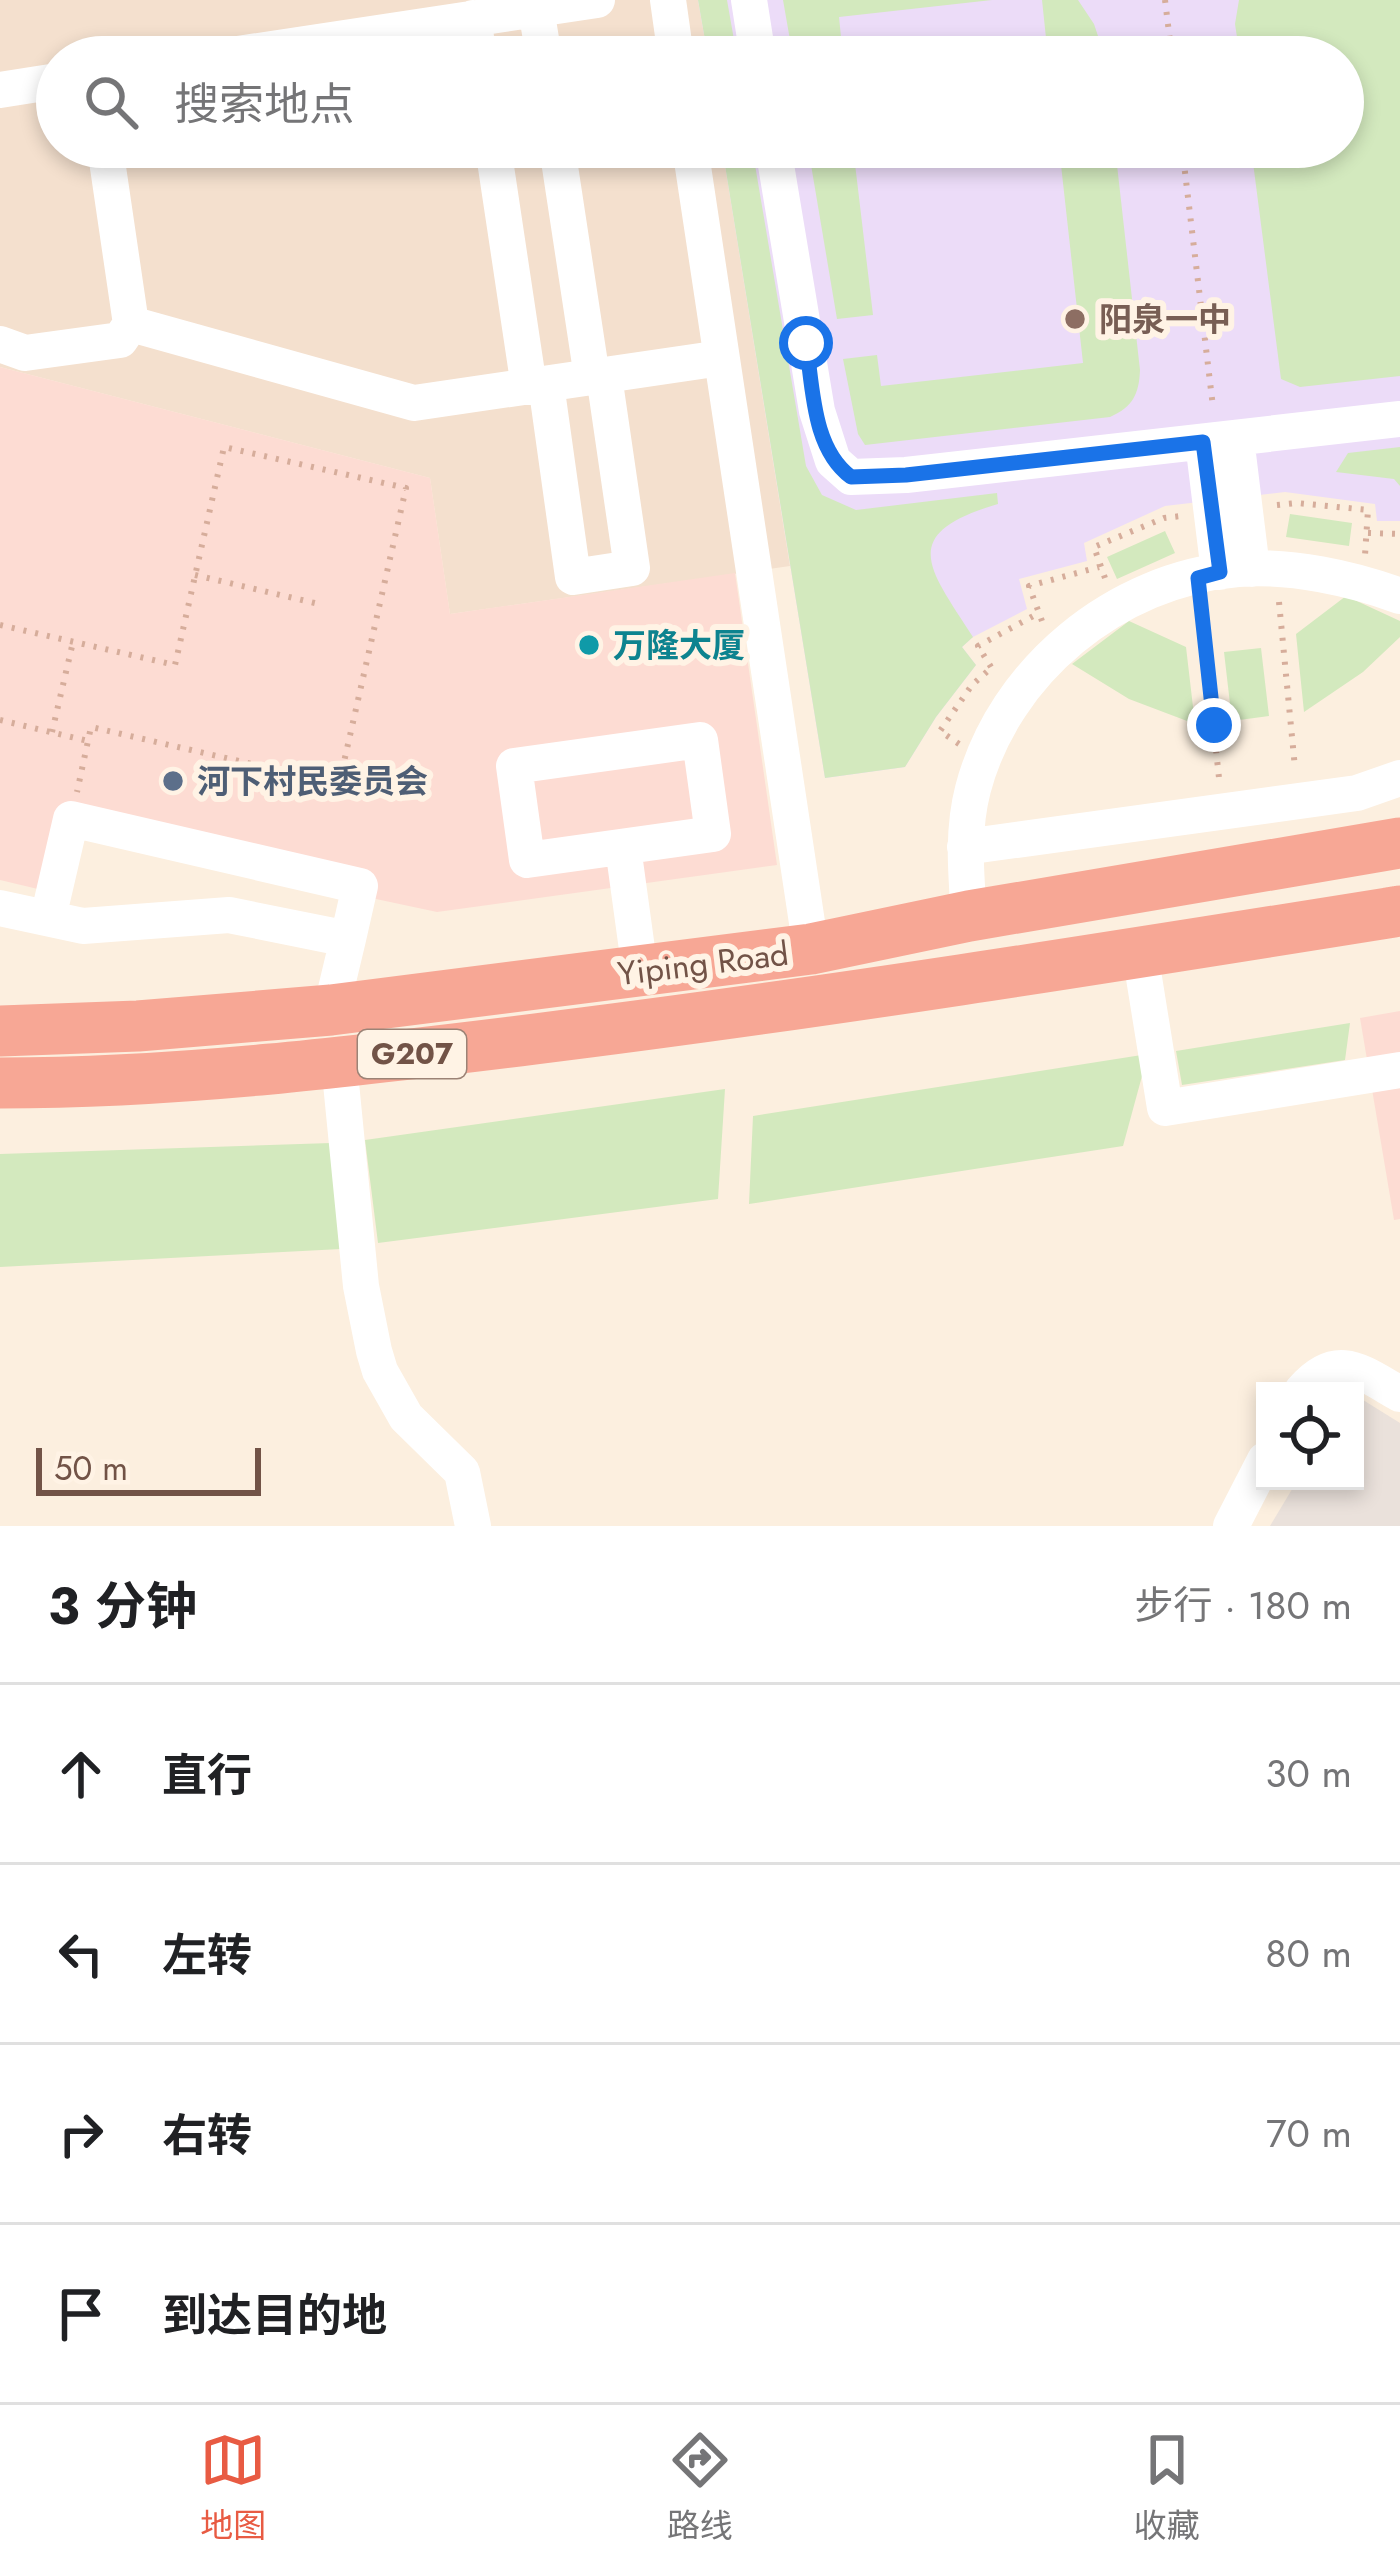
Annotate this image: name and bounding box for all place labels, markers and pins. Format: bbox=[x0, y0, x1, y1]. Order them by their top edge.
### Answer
place label: 阳泉一中 bbox=[1099, 296, 1231, 343]
marker: 阳泉一中 bbox=[1062, 306, 1088, 332]
place label: 万隆大厦 bbox=[613, 622, 745, 669]
marker: 万隆大厦 bbox=[576, 632, 602, 658]
place label: 河下村民委员会 bbox=[197, 758, 428, 805]
marker: 河下村民委员会 bbox=[160, 768, 186, 794]

